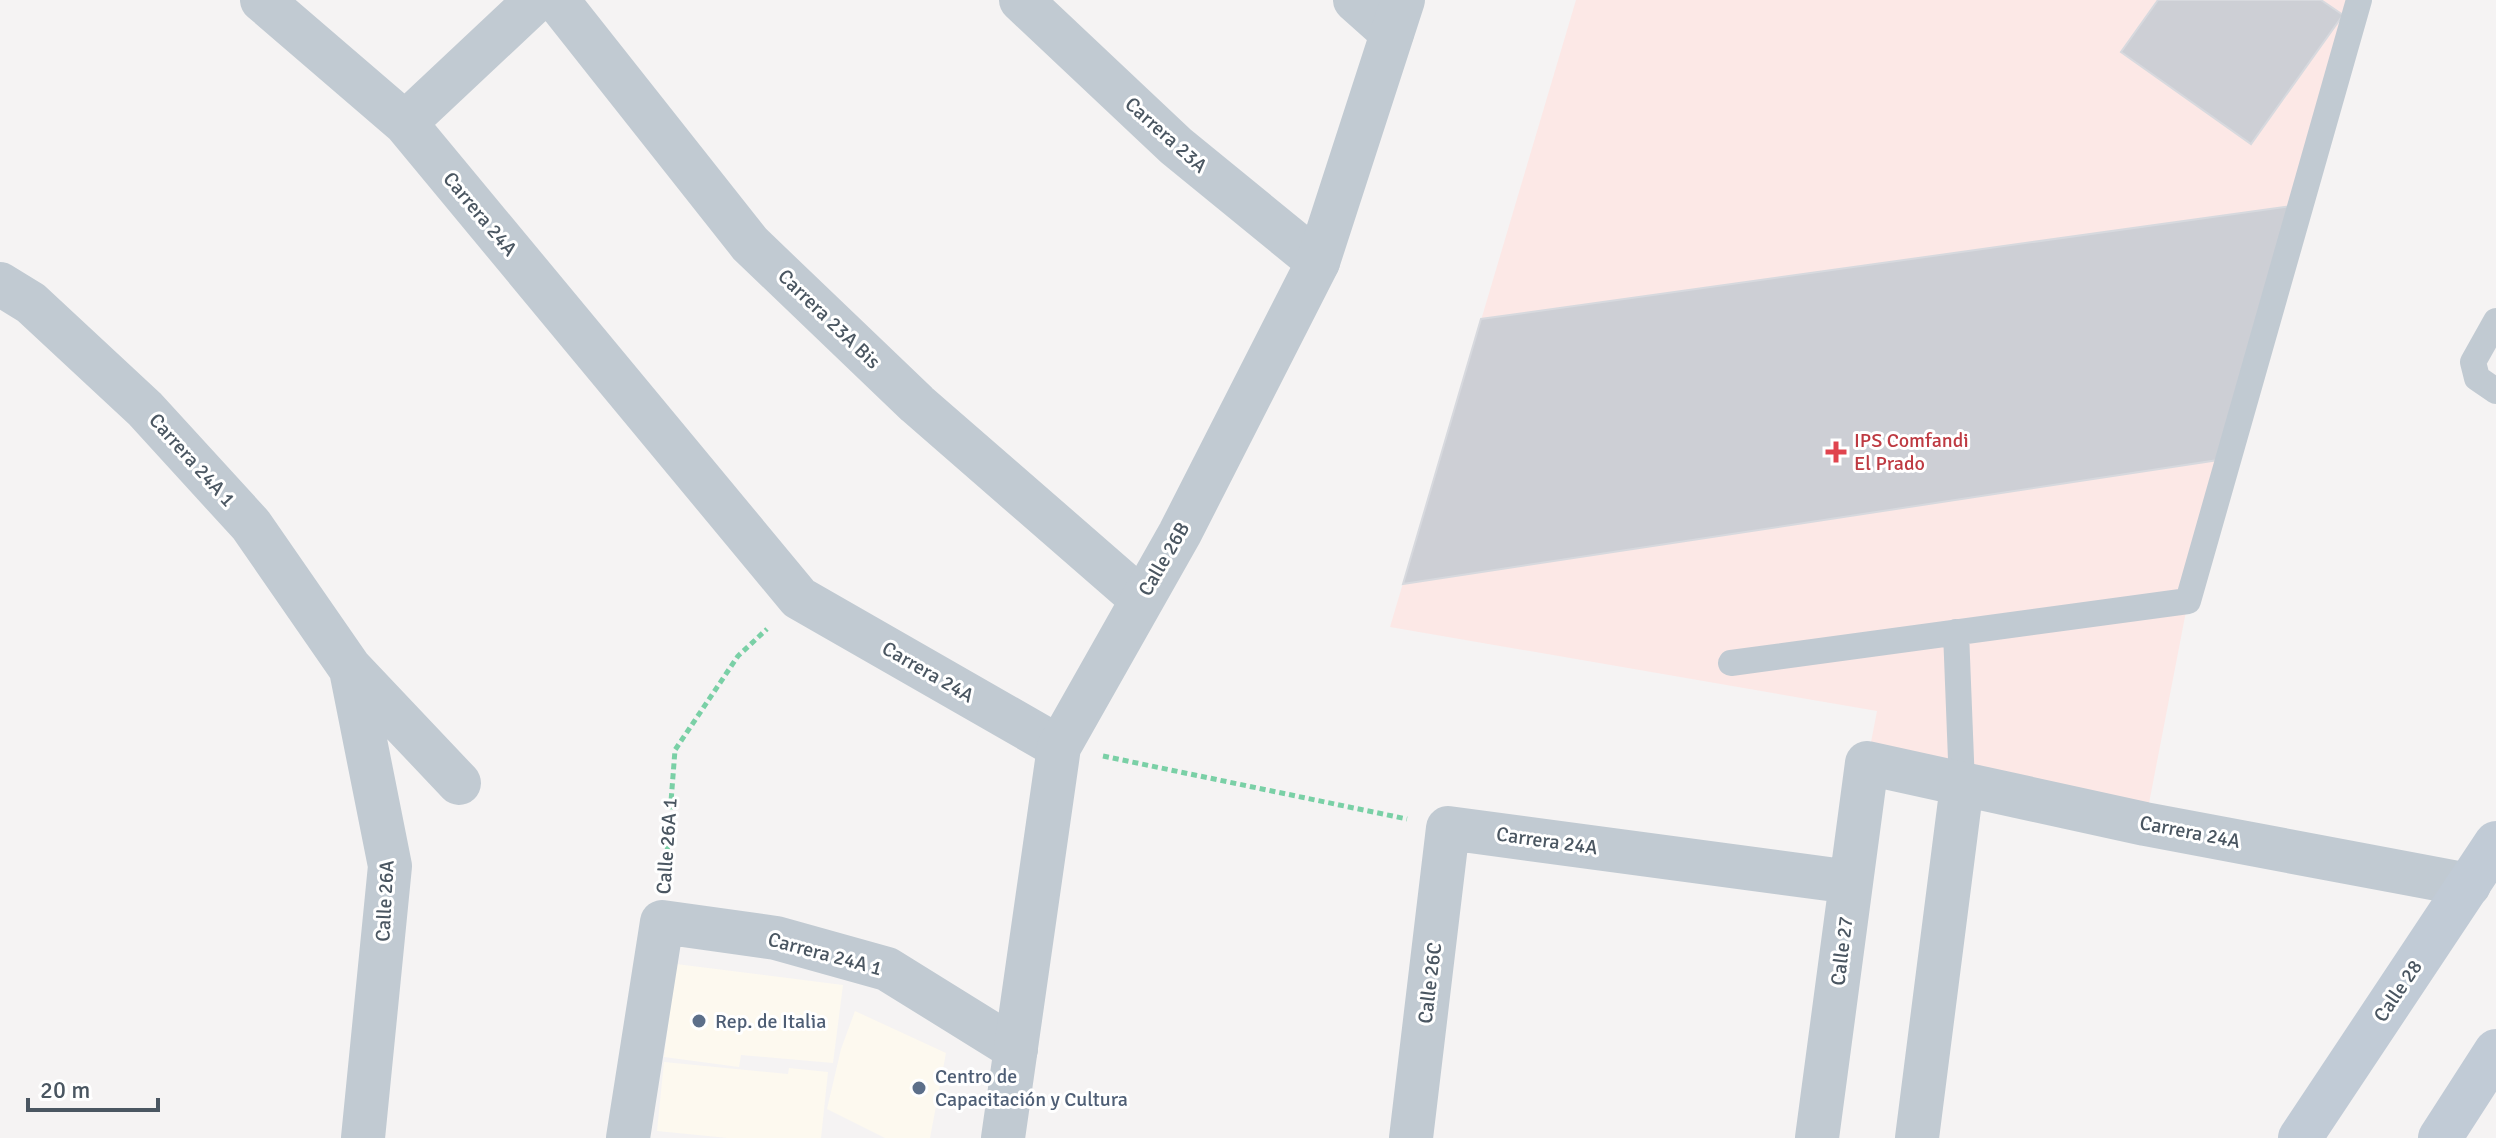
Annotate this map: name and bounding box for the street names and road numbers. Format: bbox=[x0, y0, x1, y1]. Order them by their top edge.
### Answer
street label: Carrera 23A bbox=[1120, 92, 1212, 178]
street label: Carrera 24A bbox=[438, 167, 522, 261]
street label: Carrera 23A Bis bbox=[773, 264, 886, 374]
street label: Carrera 24A 1 bbox=[143, 408, 241, 512]
street label: Calle 26B bbox=[1133, 517, 1195, 601]
street label: Carrera 24A bbox=[878, 636, 978, 708]
street label: Calle 26A 1 bbox=[651, 797, 683, 895]
street label: Carrera 24A bbox=[2138, 810, 2242, 854]
street label: Carrera 24A bbox=[1495, 822, 1599, 860]
street label: Calle 26A bbox=[370, 860, 400, 942]
street label: Calle 27 bbox=[1825, 915, 1859, 987]
street label: Carrera 24A 1 bbox=[765, 927, 885, 981]
street label: Calle 26C bbox=[1413, 941, 1447, 1025]
street label: Calle 28 bbox=[2368, 955, 2428, 1027]

